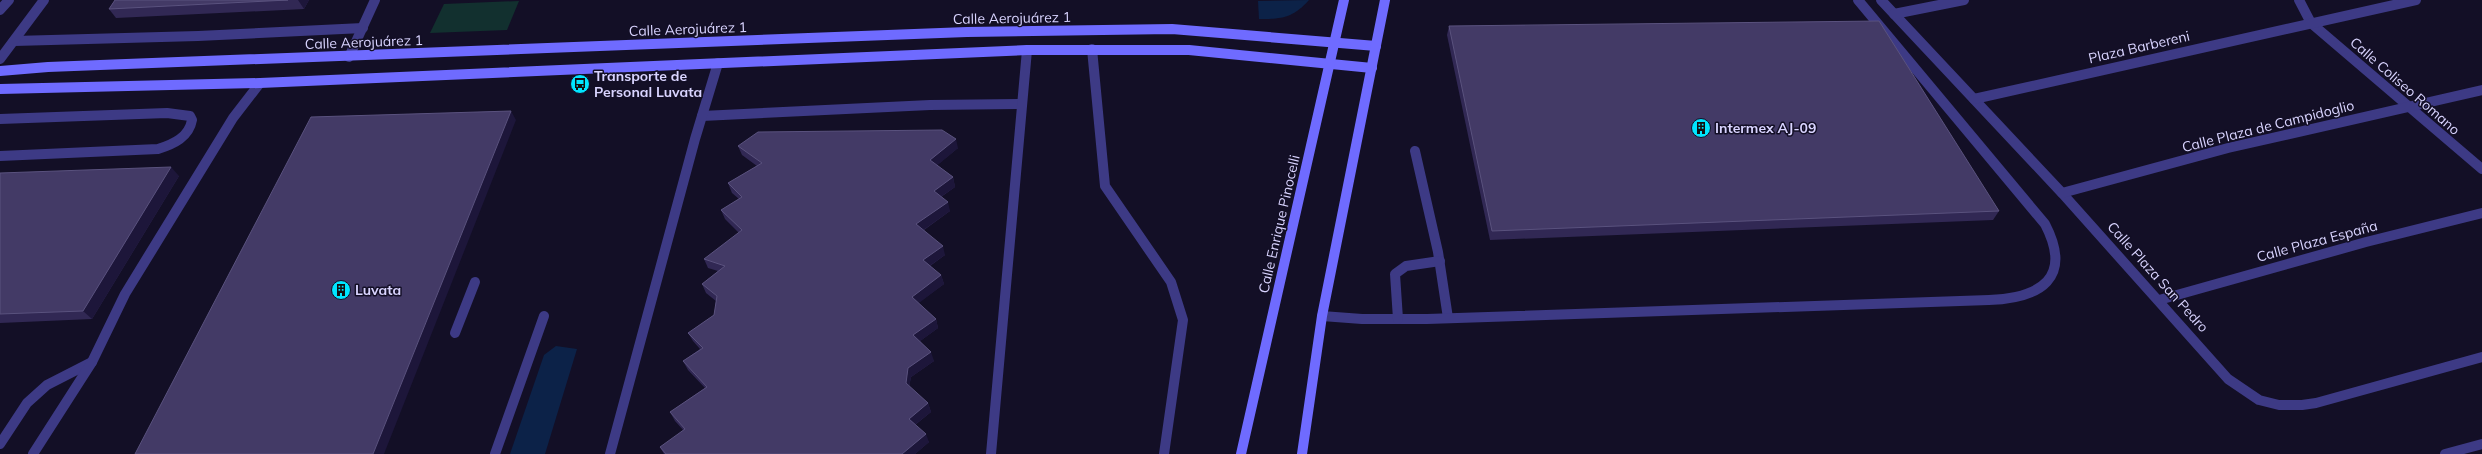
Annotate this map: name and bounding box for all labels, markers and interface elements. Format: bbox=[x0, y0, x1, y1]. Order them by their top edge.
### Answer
street label: Calle Aerojuárez 1 bbox=[953, 8, 1071, 28]
street label: Calle Aerojuárez 1 bbox=[629, 18, 747, 40]
street label: Plaza Barbereni bbox=[2087, 27, 2191, 67]
street label: Calle Aerojuárez 1 bbox=[305, 31, 423, 53]
street label: Calle Coliseo Romano bbox=[2346, 33, 2464, 139]
place label: Transporte de Personal Luvata bbox=[594, 67, 702, 101]
bus stop icon: Transporte de Personal Luvata bbox=[569, 73, 591, 95]
street label: Calle Plaza de Campidoglio bbox=[2180, 96, 2356, 156]
building icon: Intermex AJ-09 bbox=[1690, 117, 1712, 139]
place label: Intermex AJ-09 bbox=[1715, 119, 1816, 137]
street label: Calle Enrique Pinocelli bbox=[1254, 153, 1304, 295]
street label: Calle Plaza España bbox=[2255, 216, 2379, 266]
street label: Calle Plaza San Pedro bbox=[2104, 218, 2212, 336]
building icon: Luvata bbox=[330, 279, 352, 301]
place label: Luvata bbox=[355, 281, 401, 299]

